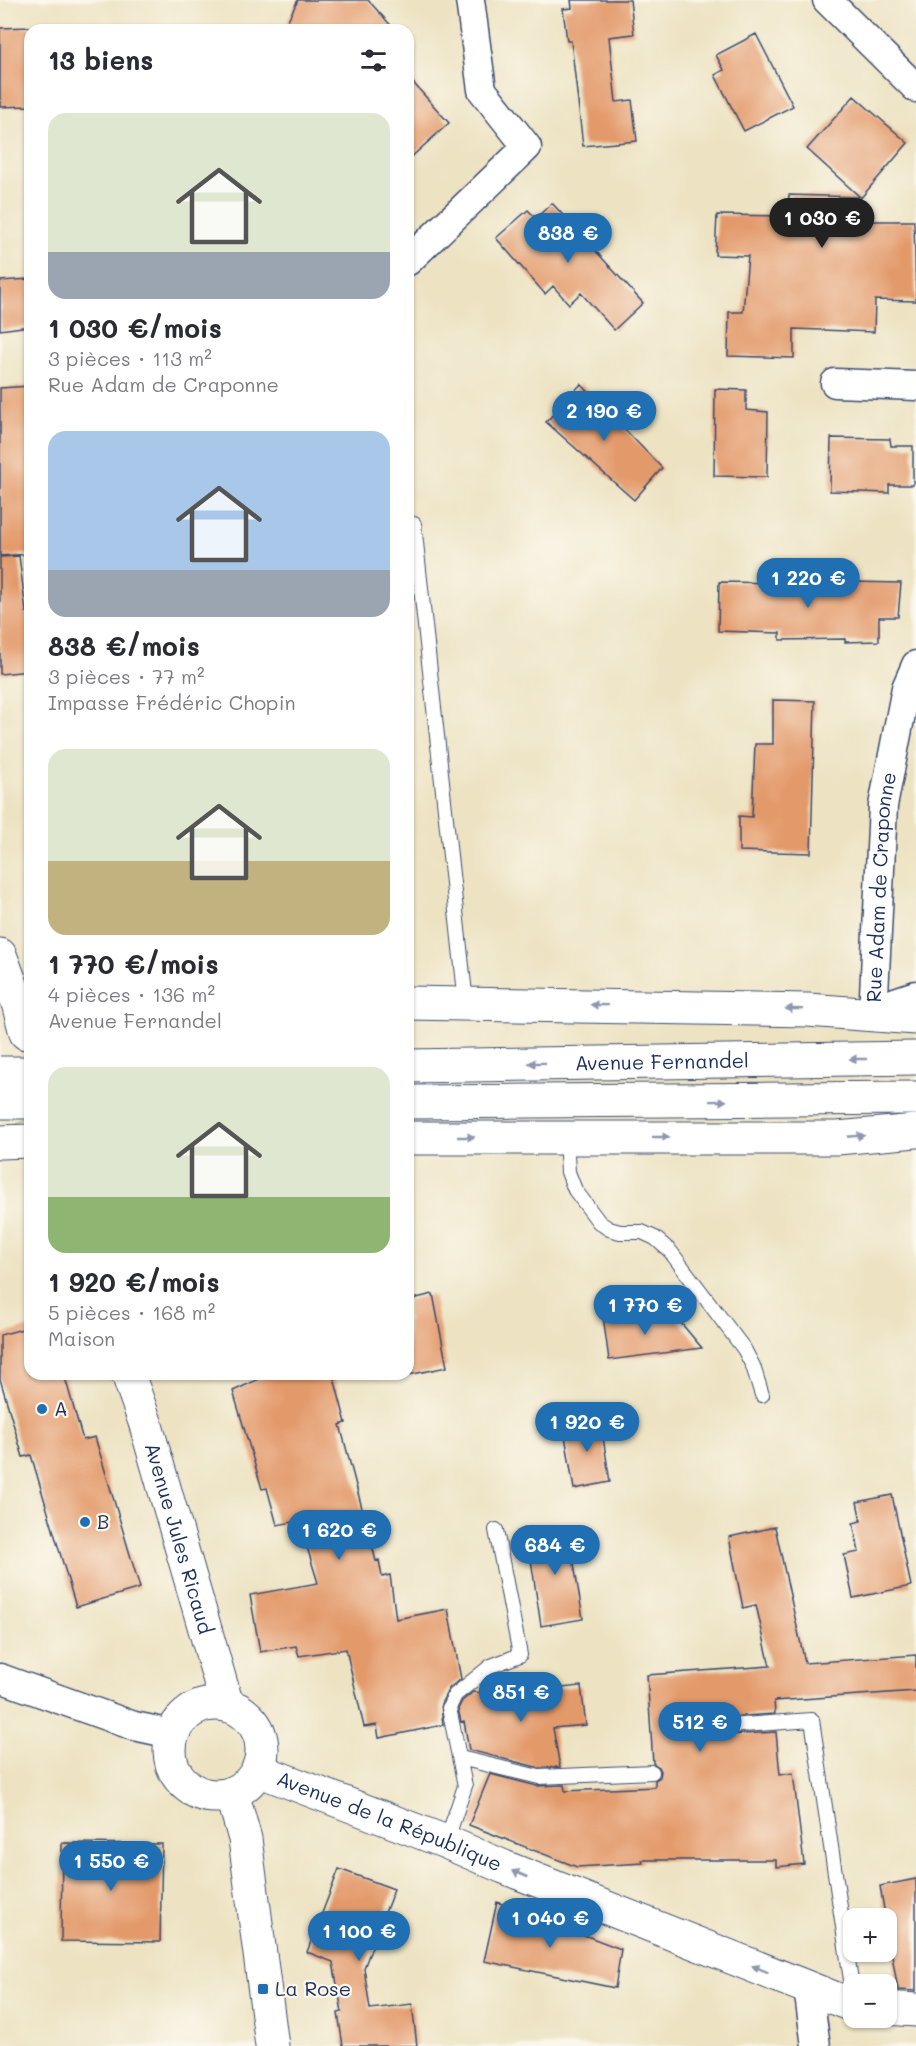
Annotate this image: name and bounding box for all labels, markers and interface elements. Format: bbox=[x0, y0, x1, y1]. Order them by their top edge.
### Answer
text: 13 biens bbox=[48, 43, 153, 77]
icon: filters bbox=[357, 44, 390, 77]
icon: home bbox=[165, 152, 273, 260]
pin: 1 030 € bbox=[767, 198, 877, 249]
text: 1 030 € bbox=[783, 204, 861, 230]
pin: 838 € bbox=[526, 213, 610, 264]
text: 838 € bbox=[538, 219, 598, 245]
text: 1 030 €/mois bbox=[48, 311, 222, 345]
text: 3 pièces · 113 m² bbox=[48, 345, 212, 371]
text: Rue Adam de Craponne bbox=[48, 371, 279, 397]
pin: 2 190 € bbox=[549, 391, 659, 442]
text: 2 190 € bbox=[566, 397, 642, 423]
icon: home bbox=[165, 470, 273, 578]
pin: 1 220 € bbox=[753, 558, 863, 609]
text: 1 220 € bbox=[771, 564, 845, 590]
text: 838 €/mois bbox=[48, 629, 200, 663]
text: 3 pièces · 77 m² bbox=[48, 663, 204, 689]
text: Impasse Frédéric Chopin bbox=[48, 689, 296, 715]
street label: Rue Adam de Craponne bbox=[860, 770, 901, 1003]
icon: home bbox=[165, 788, 273, 896]
text: 1 770 €/mois bbox=[48, 947, 219, 981]
text: 4 pièces · 136 m² bbox=[48, 981, 215, 1007]
one-way arrow bbox=[590, 1001, 609, 1010]
one-way arrow bbox=[785, 1005, 804, 1014]
text: Avenue Fernandel bbox=[48, 1007, 222, 1033]
street label: Avenue Fernandel bbox=[575, 1047, 749, 1075]
one-way arrow bbox=[848, 1054, 867, 1063]
one-way arrow bbox=[527, 1059, 546, 1068]
one-way arrow bbox=[709, 1096, 728, 1105]
icon: home bbox=[165, 1106, 273, 1214]
one-way arrow bbox=[847, 1131, 866, 1141]
one-way arrow bbox=[457, 1132, 476, 1142]
one-way arrow bbox=[652, 1132, 671, 1142]
text: 1 920 €/mois bbox=[48, 1265, 220, 1299]
pin: 1 770 € bbox=[590, 1285, 700, 1336]
text: 1 770 € bbox=[608, 1291, 682, 1317]
text: 5 pièces · 168 m² bbox=[48, 1299, 215, 1325]
text: Maison bbox=[48, 1325, 115, 1351]
place label: A bbox=[54, 1395, 68, 1421]
marker: A bbox=[35, 1402, 49, 1416]
pin: 1 920 € bbox=[532, 1402, 642, 1453]
text: 1 920 € bbox=[549, 1408, 625, 1434]
street label: Avenue Jules Ricaud bbox=[140, 1439, 220, 1637]
place label: B bbox=[97, 1508, 109, 1534]
pin: 1 620 € bbox=[284, 1510, 394, 1561]
marker: B bbox=[78, 1515, 92, 1529]
text: 1 620 € bbox=[301, 1516, 377, 1542]
pin: 684 € bbox=[513, 1525, 597, 1576]
text: 684 € bbox=[525, 1531, 585, 1557]
pin: 851 € bbox=[479, 1672, 563, 1723]
text: 851 € bbox=[493, 1678, 549, 1704]
pin: 512 € bbox=[658, 1702, 742, 1753]
text: 512 € bbox=[672, 1708, 728, 1734]
street label: Avenue de la République bbox=[273, 1764, 506, 1877]
pin: 1 550 € bbox=[56, 1841, 166, 1892]
text: 1 550 € bbox=[73, 1847, 149, 1873]
one-way arrow bbox=[511, 1869, 529, 1879]
pin: 1 040 € bbox=[495, 1898, 605, 1949]
text: 1 040 € bbox=[511, 1904, 589, 1930]
map controls bbox=[843, 1908, 897, 2028]
button: + bbox=[843, 1908, 897, 1962]
pin: 1 100 € bbox=[304, 1911, 414, 1962]
text: 1 100 € bbox=[322, 1917, 396, 1943]
one-way arrow bbox=[751, 1964, 769, 1973]
button: − bbox=[843, 1974, 897, 2028]
place label: La Rose bbox=[275, 1975, 351, 2001]
marker: La Rose bbox=[256, 1982, 270, 1996]

